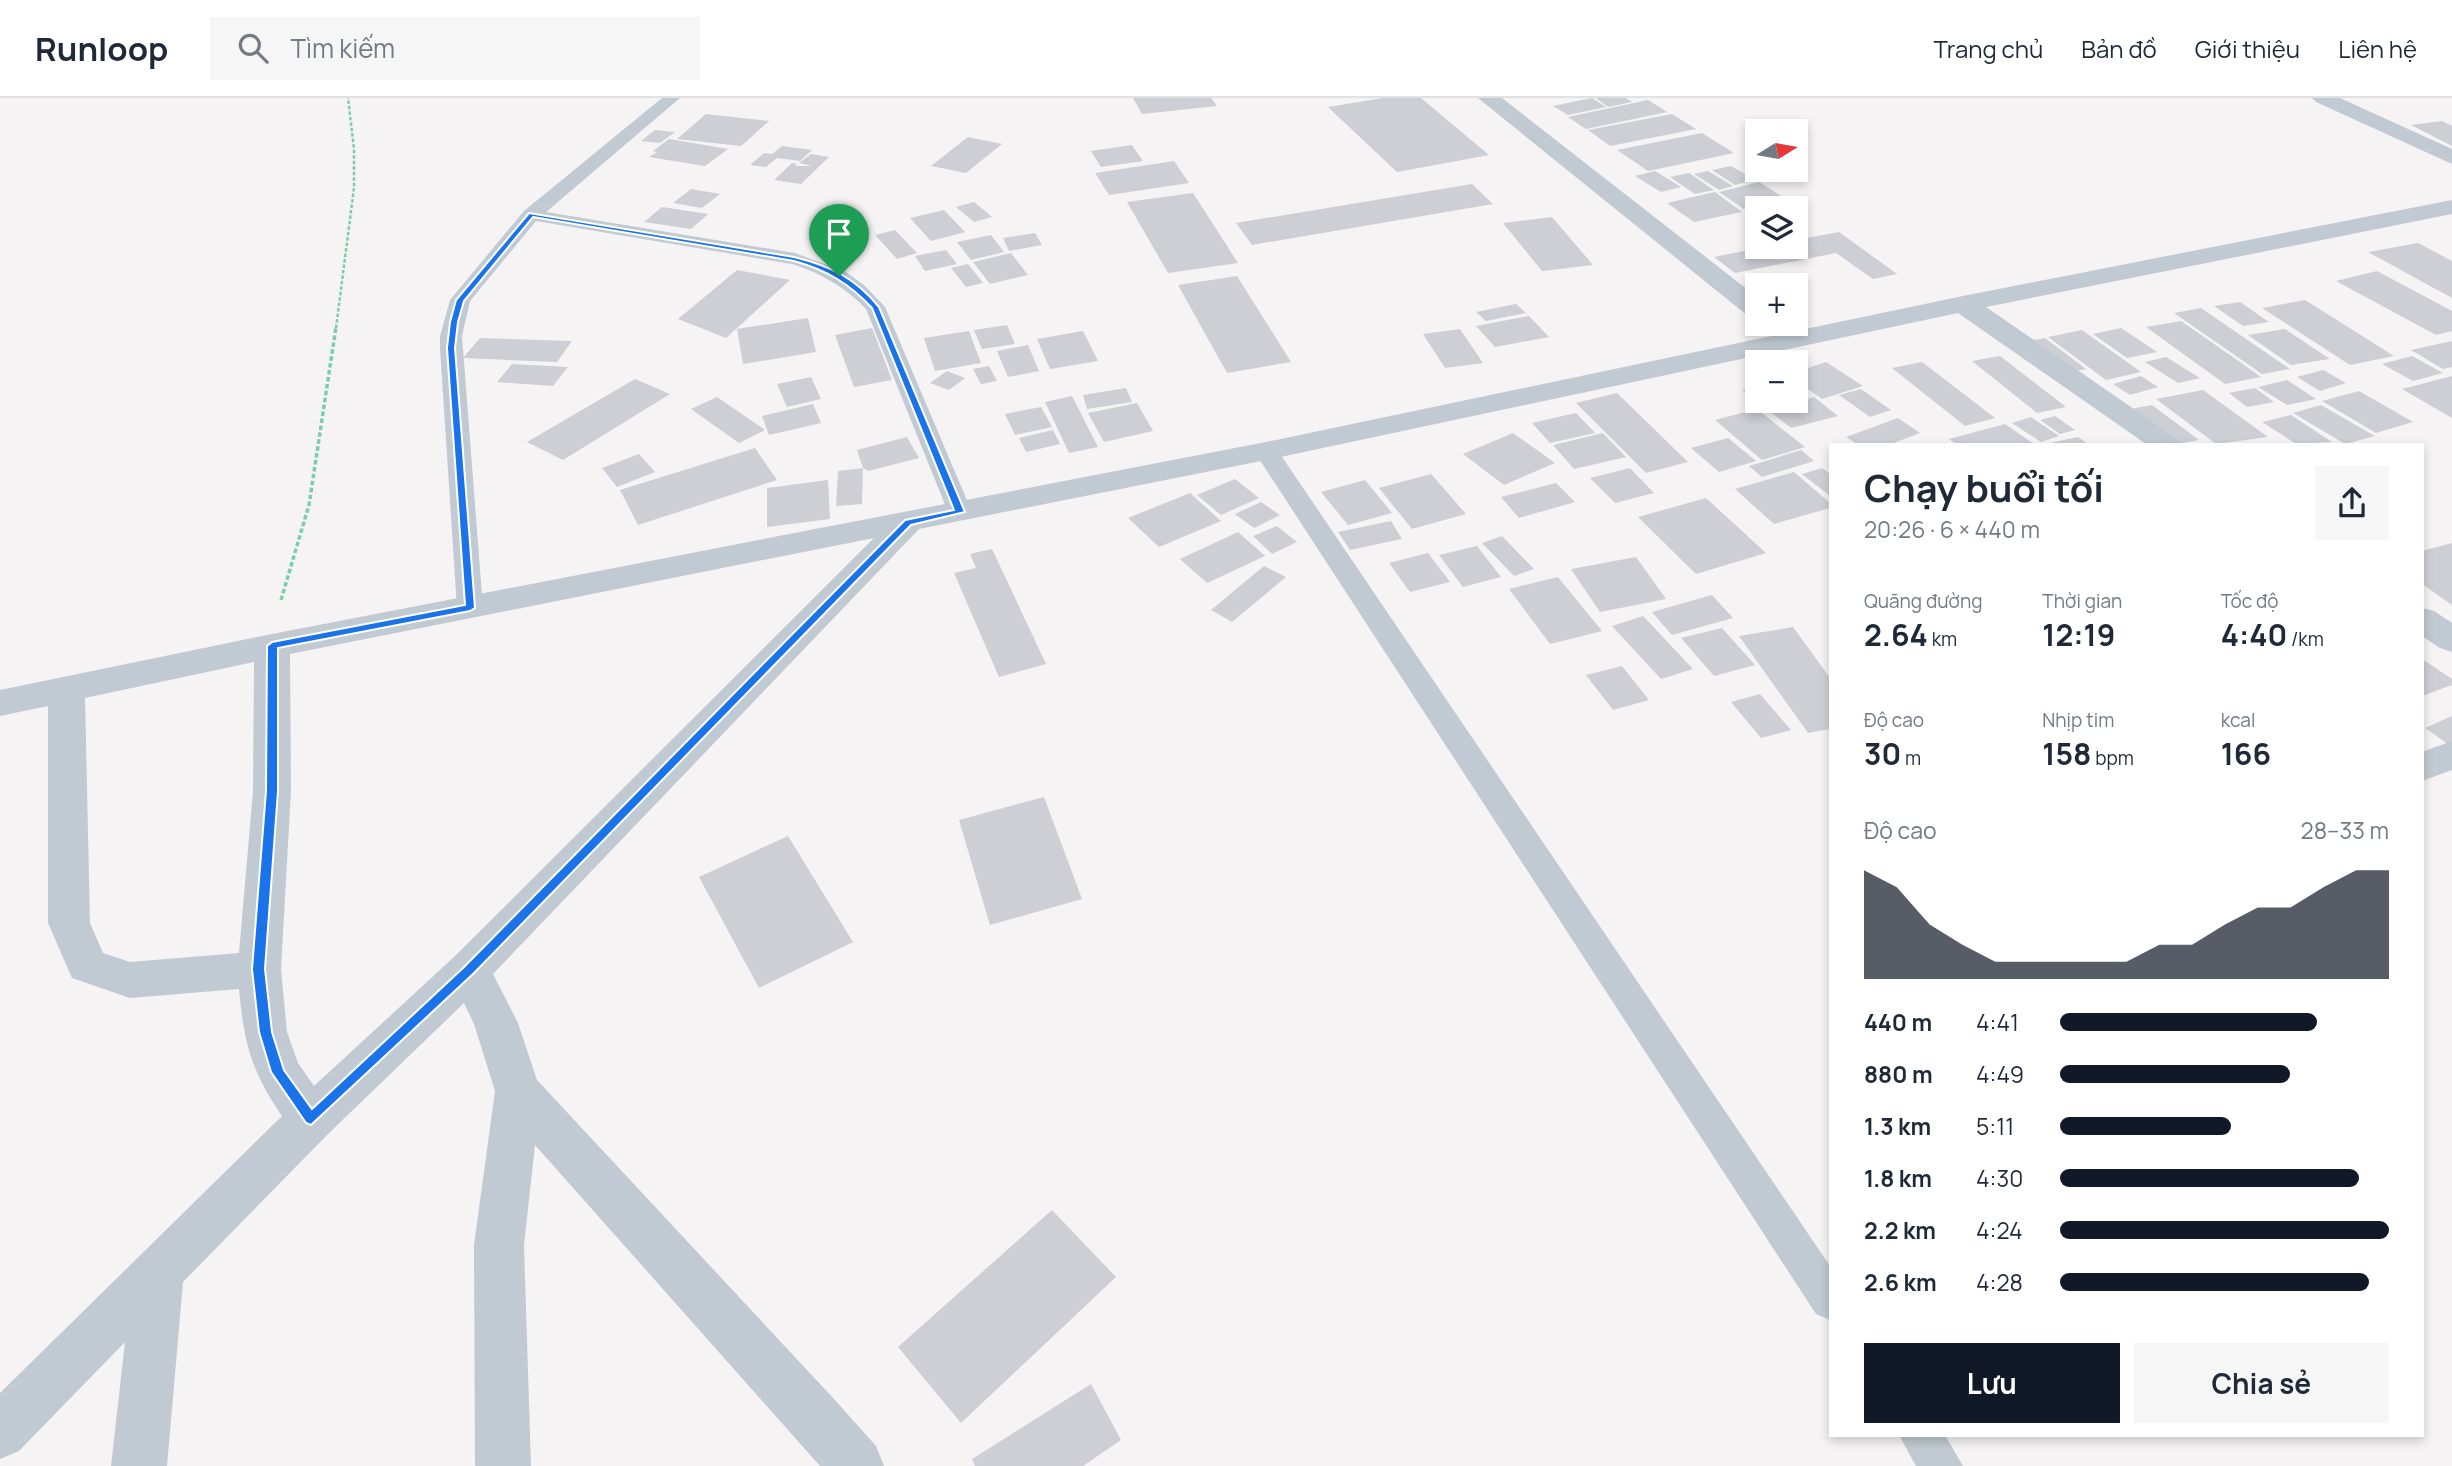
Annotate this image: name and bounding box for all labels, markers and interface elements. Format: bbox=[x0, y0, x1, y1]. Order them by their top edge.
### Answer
search box bbox=[210, 17, 700, 80]
text: Runloop bbox=[35, 26, 168, 71]
icon: search bbox=[234, 29, 272, 67]
text: Tìm kiếm bbox=[290, 30, 395, 66]
text: Trang chủ bbox=[1934, 32, 2043, 65]
text: Bản đồ bbox=[2081, 32, 2157, 65]
text: Giới thiệu bbox=[2195, 32, 2300, 65]
text: Liên hệ bbox=[2338, 32, 2417, 65]
north arrow bbox=[1745, 119, 1808, 182]
map controls bbox=[1745, 119, 1808, 413]
button: layers bbox=[1745, 196, 1808, 259]
pin bbox=[809, 204, 869, 276]
icon: arrive bbox=[820, 215, 858, 253]
button: + bbox=[1745, 273, 1808, 336]
button: − bbox=[1745, 350, 1808, 413]
text: Chạy buổi tối bbox=[1864, 461, 2104, 513]
button: share bbox=[2315, 466, 2389, 540]
text: 20:26 · 6 × 440 m bbox=[1864, 513, 2040, 545]
text: Quãng đường bbox=[1864, 588, 1983, 614]
text: Thời gian bbox=[2042, 588, 2122, 614]
text: Tốc độ bbox=[2221, 588, 2279, 614]
text: 2.64 bbox=[1864, 614, 1928, 655]
text: 12:19 bbox=[2042, 614, 2115, 655]
text: 4:40 bbox=[2221, 614, 2287, 655]
text: km bbox=[1928, 626, 1957, 652]
text: /km bbox=[2287, 626, 2324, 652]
text: Độ cao bbox=[1864, 707, 1924, 733]
text: Nhịp tim bbox=[2042, 707, 2114, 733]
text: kcal bbox=[2221, 707, 2255, 733]
text: 30 bbox=[1864, 733, 1901, 774]
text: 158 bbox=[2042, 733, 2091, 774]
text: 166 bbox=[2221, 733, 2271, 774]
text: m bbox=[1901, 745, 1921, 771]
text: bpm bbox=[2091, 745, 2134, 771]
text: Độ cao bbox=[1864, 814, 1937, 846]
text: 28–33 m bbox=[2301, 814, 2389, 846]
text: 440 m bbox=[1864, 1006, 1932, 1038]
text: 4:41 bbox=[1976, 1006, 2019, 1038]
text: 880 m bbox=[1864, 1058, 1933, 1090]
text: 4:49 bbox=[1976, 1058, 2024, 1090]
text: 1.3 km bbox=[1864, 1110, 1931, 1142]
text: 5:11 bbox=[1976, 1110, 2014, 1142]
text: 1.8 km bbox=[1864, 1162, 1932, 1194]
text: 4:30 bbox=[1976, 1162, 2023, 1194]
text: 2.2 km bbox=[1864, 1214, 1936, 1246]
text: 4:24 bbox=[1976, 1214, 2023, 1246]
text: 2.6 km bbox=[1864, 1266, 1937, 1298]
text: 4:28 bbox=[1976, 1266, 2023, 1298]
button: Lưu bbox=[1864, 1343, 2120, 1423]
button: Chia sẻ bbox=[2134, 1343, 2389, 1423]

